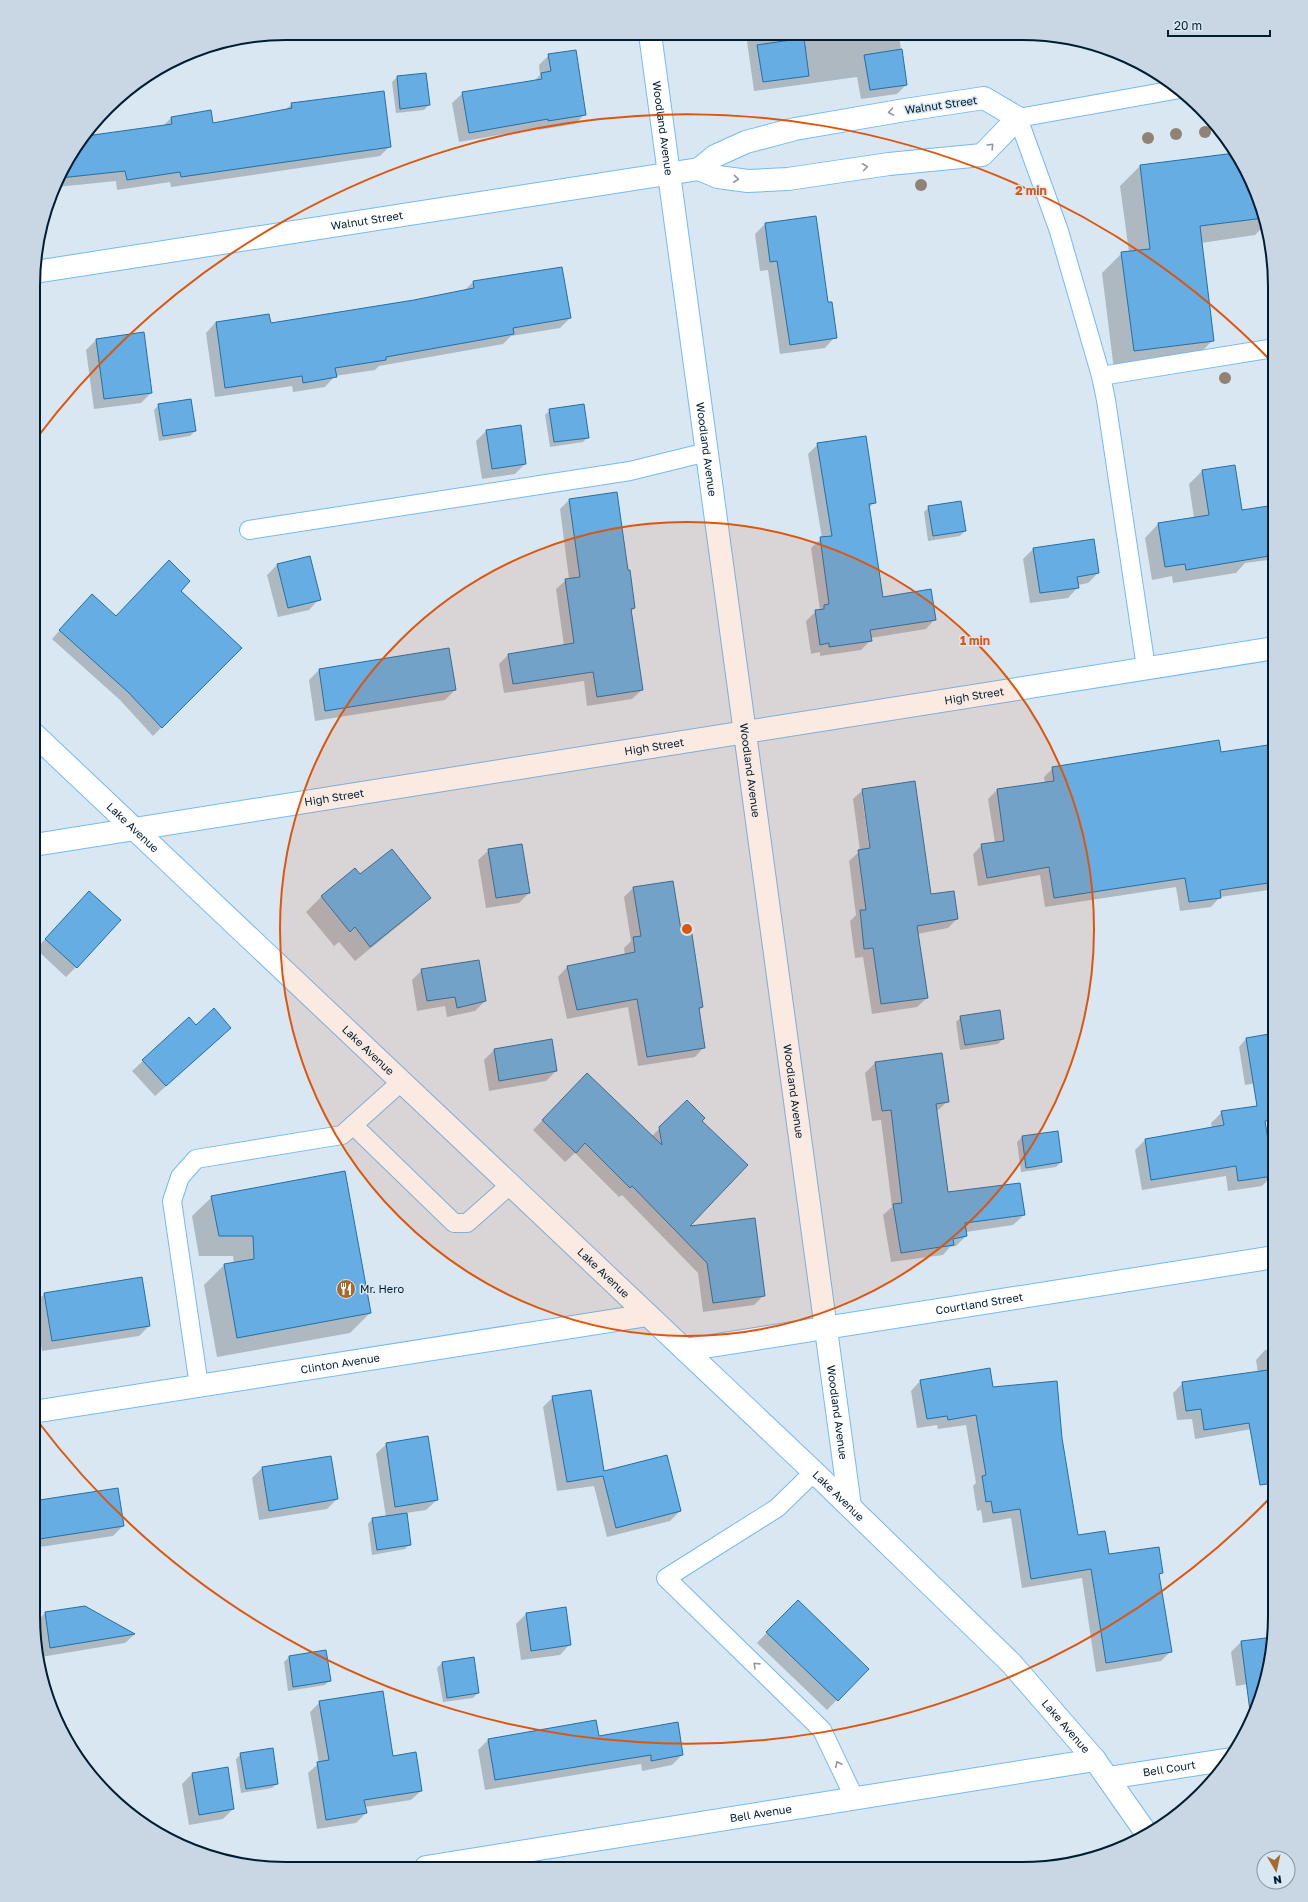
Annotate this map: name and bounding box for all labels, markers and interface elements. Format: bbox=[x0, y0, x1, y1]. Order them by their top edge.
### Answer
scale bar bbox=[1168, 12, 1270, 38]
text: 20 m bbox=[1174, 18, 1202, 33]
street label: Woodland Avenue bbox=[650, 80, 676, 176]
street label: Walnut Street bbox=[904, 93, 978, 116]
one-way arrow bbox=[888, 107, 895, 116]
one-way arrow bbox=[986, 143, 994, 151]
one-way arrow bbox=[862, 163, 868, 172]
one-way arrow bbox=[733, 175, 739, 184]
text: 2 min bbox=[1015, 183, 1047, 198]
street label: Walnut Street bbox=[330, 208, 404, 232]
street label: Woodland Avenue bbox=[694, 401, 720, 497]
text: 1 min bbox=[960, 633, 990, 648]
street label: High Street bbox=[943, 684, 1005, 706]
street label: Woodland Avenue bbox=[738, 722, 763, 818]
street label: High Street bbox=[623, 735, 685, 757]
street label: High Street bbox=[303, 786, 365, 808]
street label: Lake Avenue bbox=[104, 799, 162, 855]
centre of rings bbox=[680, 922, 694, 936]
street label: Lake Avenue bbox=[340, 1022, 397, 1077]
street label: Woodland Avenue bbox=[781, 1043, 807, 1139]
street label: Lake Avenue bbox=[575, 1245, 633, 1300]
restaurant icon: Mr. Hero bbox=[335, 1278, 357, 1300]
place label: Mr. Hero bbox=[360, 1282, 404, 1295]
street label: Courtland Street bbox=[935, 1290, 1024, 1316]
street label: Clinton Avenue bbox=[300, 1350, 381, 1376]
street label: Woodland Avenue bbox=[825, 1364, 851, 1460]
street label: Lake Avenue bbox=[810, 1468, 867, 1523]
one-way arrow bbox=[753, 1662, 761, 1670]
street label: Lake Avenue bbox=[1040, 1697, 1093, 1755]
street label: Bell Court bbox=[1142, 1758, 1197, 1779]
one-way arrow bbox=[835, 1761, 843, 1768]
street label: Bell Avenue bbox=[729, 1802, 793, 1824]
north arrow bbox=[1256, 1850, 1296, 1890]
text: N bbox=[1272, 1873, 1283, 1887]

